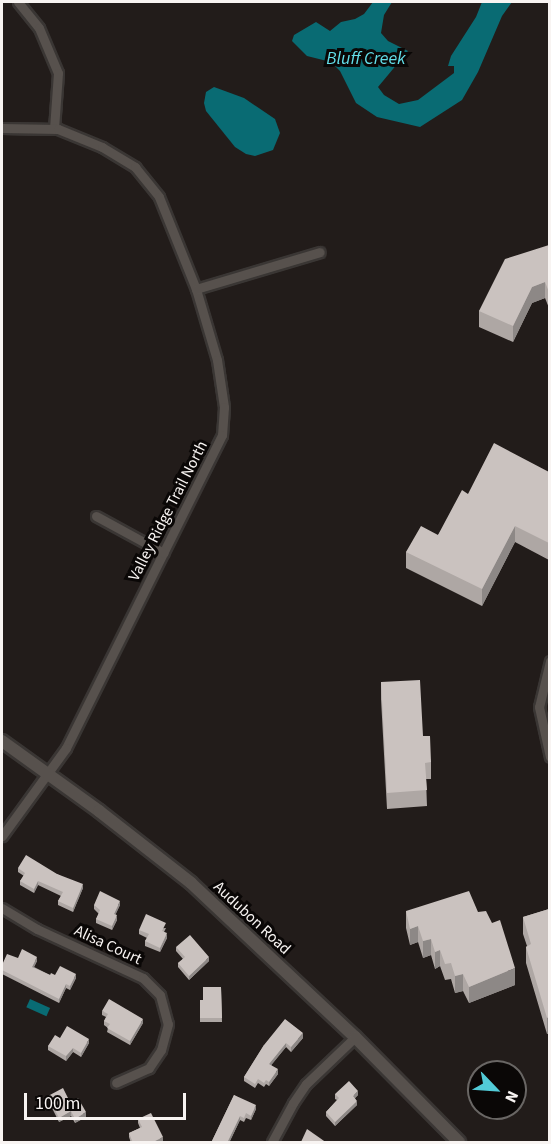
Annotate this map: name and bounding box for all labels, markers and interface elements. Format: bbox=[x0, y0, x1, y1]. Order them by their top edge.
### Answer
water label: Bluff Creek bbox=[326, 48, 406, 70]
street label: Valley Ridge Trail North bbox=[124, 438, 212, 584]
street label: Audubon Road bbox=[209, 877, 295, 959]
street label: Alisa Court bbox=[71, 921, 145, 969]
north arrow bbox=[467, 1060, 527, 1120]
scale bar bbox=[27, 1081, 189, 1119]
text: N bbox=[499, 1087, 524, 1106]
text: 100 m bbox=[35, 1091, 80, 1116]

